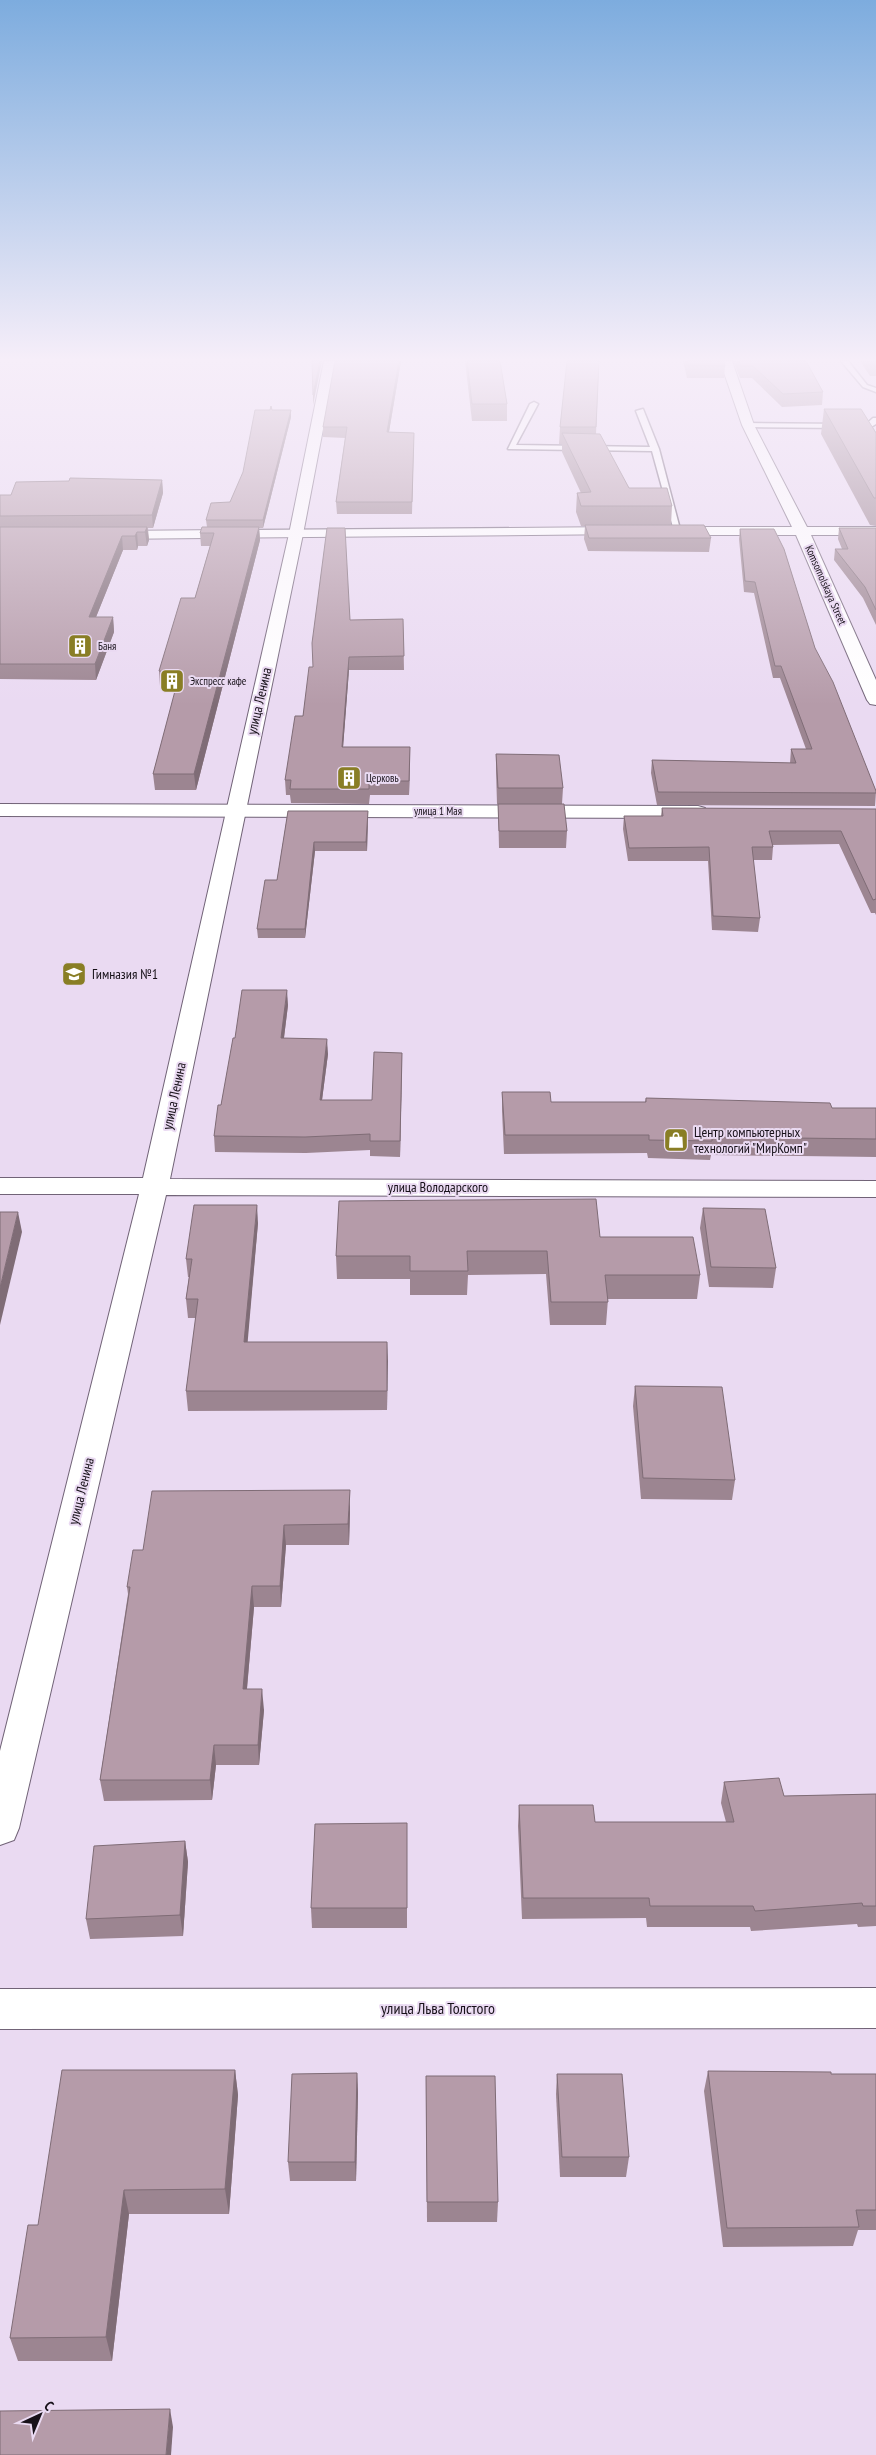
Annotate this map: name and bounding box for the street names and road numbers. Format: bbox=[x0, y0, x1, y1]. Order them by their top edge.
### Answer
street label: Komsomolskaya Street bbox=[802, 543, 850, 627]
street label: улица Ленина bbox=[243, 666, 275, 736]
street label: улица 1 Мая bbox=[414, 804, 462, 818]
street label: улица Ленина bbox=[158, 1061, 190, 1131]
street label: улица Володарского bbox=[388, 1178, 488, 1196]
street label: улица Ленина bbox=[64, 1456, 98, 1526]
street label: улица Льва Толстого bbox=[381, 1998, 495, 2018]

